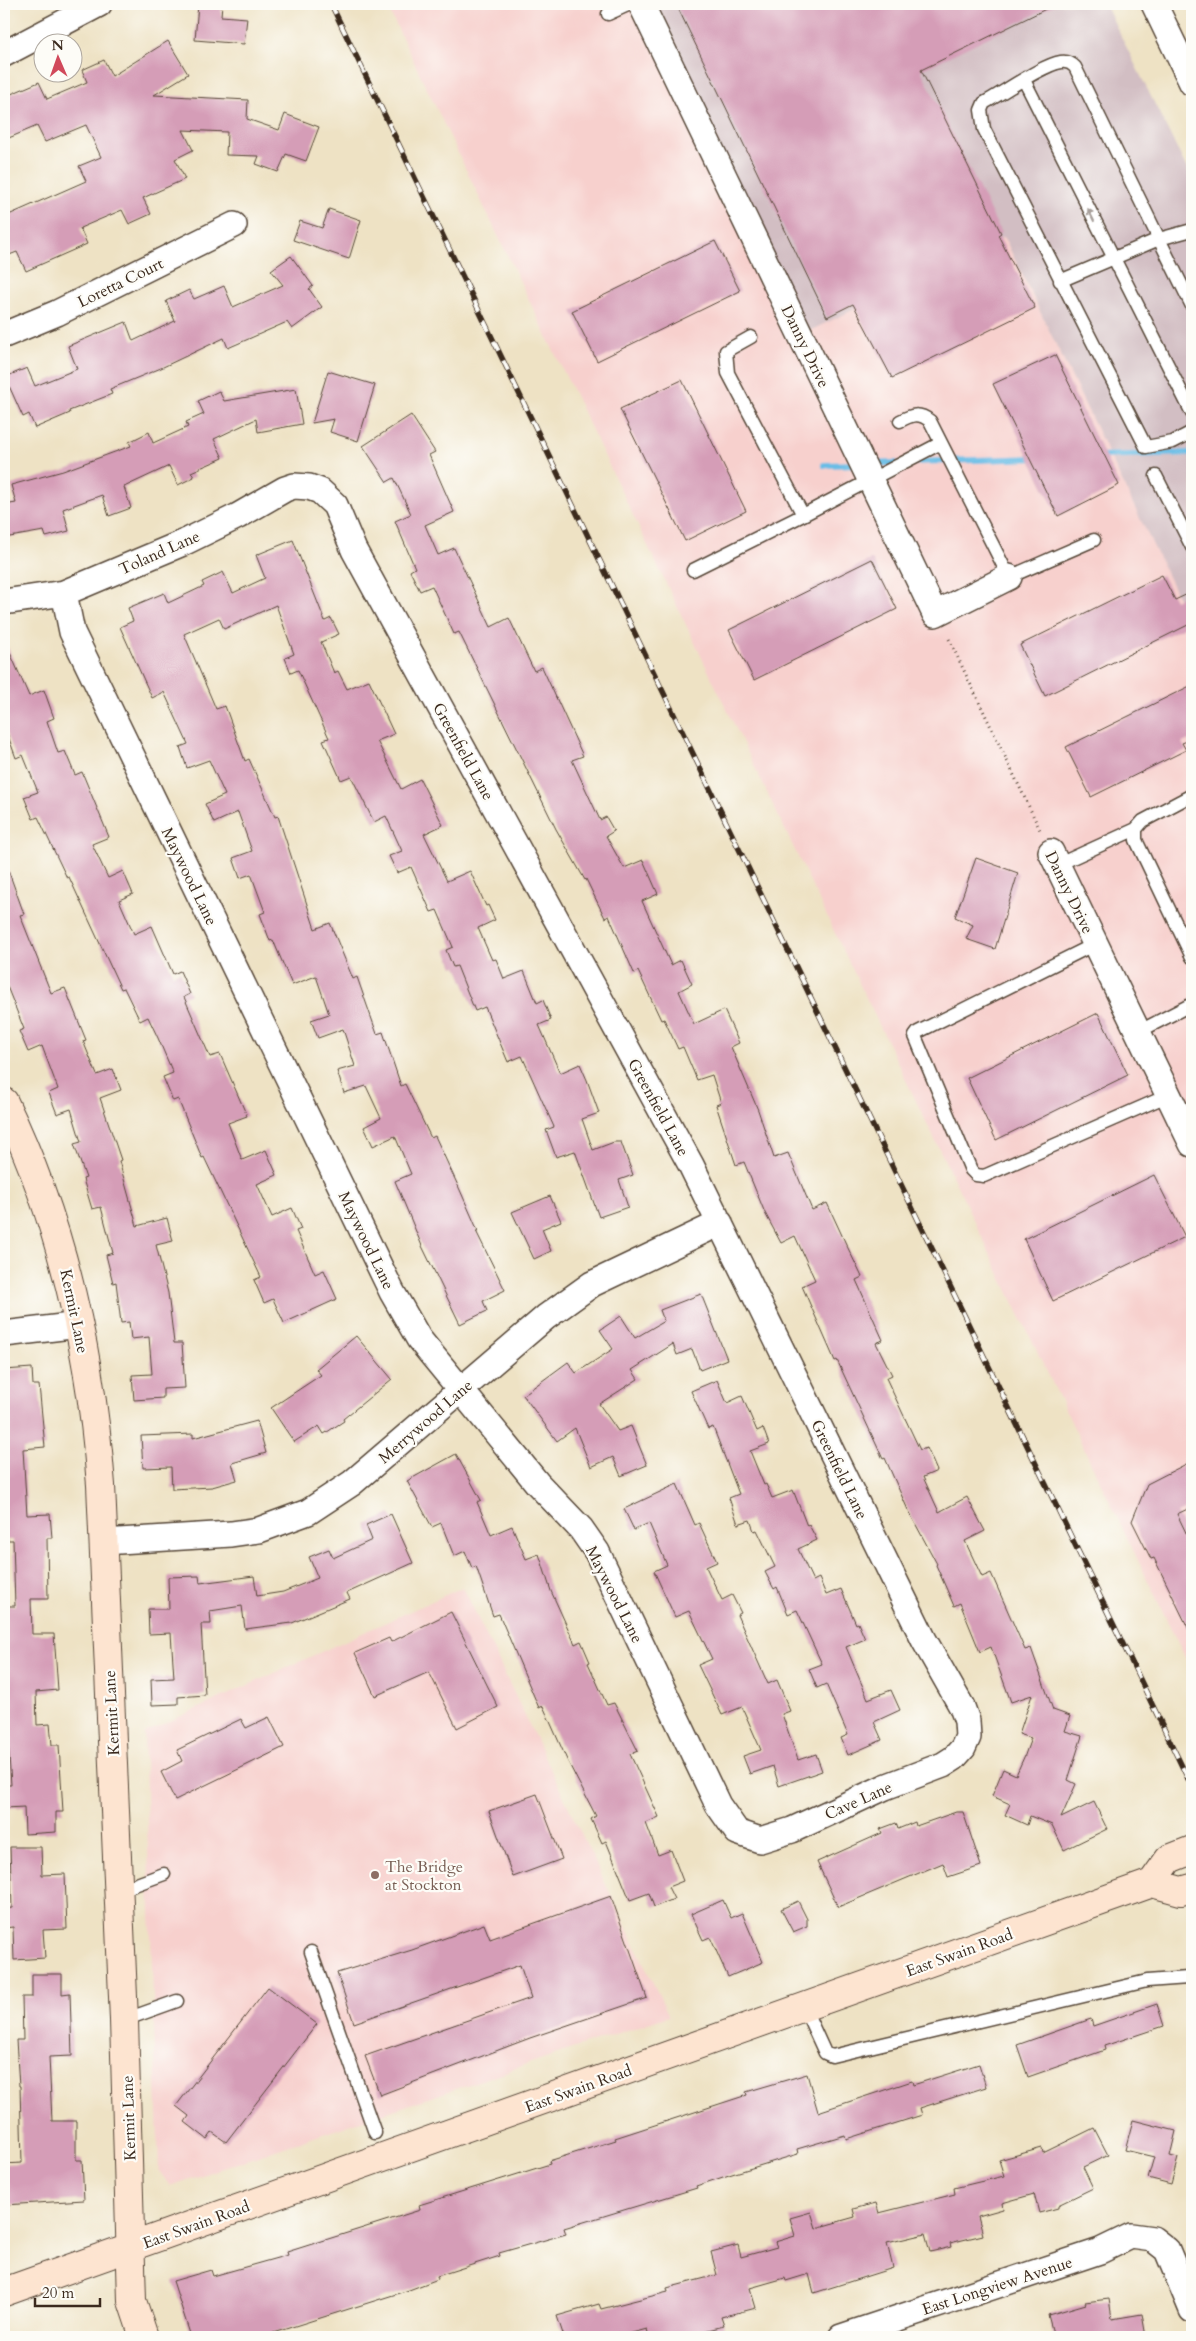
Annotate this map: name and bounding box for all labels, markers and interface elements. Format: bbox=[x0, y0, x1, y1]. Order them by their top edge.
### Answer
north arrow bbox=[32, 32, 82, 82]
text: N bbox=[51, 36, 64, 55]
one-way arrow bbox=[1087, 208, 1095, 223]
street label: Loretta Court bbox=[74, 253, 167, 313]
street label: Danny Drive bbox=[776, 301, 835, 392]
street label: Toland Lane bbox=[116, 525, 203, 580]
street label: Greenfield Lane bbox=[427, 699, 499, 804]
street label: Maywood Lane bbox=[156, 824, 222, 929]
street label: Danny Drive bbox=[1040, 847, 1099, 938]
street label: Greenfield Lane bbox=[622, 1055, 694, 1160]
street label: Maywood Lane bbox=[333, 1188, 399, 1293]
street label: Kermit Lane bbox=[54, 1267, 94, 1355]
street label: Merrywood Lane bbox=[374, 1375, 478, 1469]
street label: Greenfield Lane bbox=[805, 1416, 873, 1523]
street label: Maywood Lane bbox=[580, 1542, 648, 1647]
street label: Kermit Lane bbox=[99, 1670, 125, 1756]
street label: Cave Lane bbox=[821, 1776, 896, 1826]
place label: The Bridge at Stockton bbox=[385, 1856, 463, 1896]
marker: The Bridge at Stockton bbox=[369, 1869, 381, 1881]
street label: East Swain Road bbox=[903, 1923, 1016, 1982]
street label: East Swain Road bbox=[522, 2059, 635, 2118]
street label: Kermit Lane bbox=[117, 2075, 141, 2161]
street label: East Swain Road bbox=[140, 2195, 253, 2254]
street label: East Longview Avenue bbox=[919, 2251, 1075, 2321]
scale bar bbox=[35, 2276, 100, 2308]
text: 20 m bbox=[42, 2283, 74, 2303]

